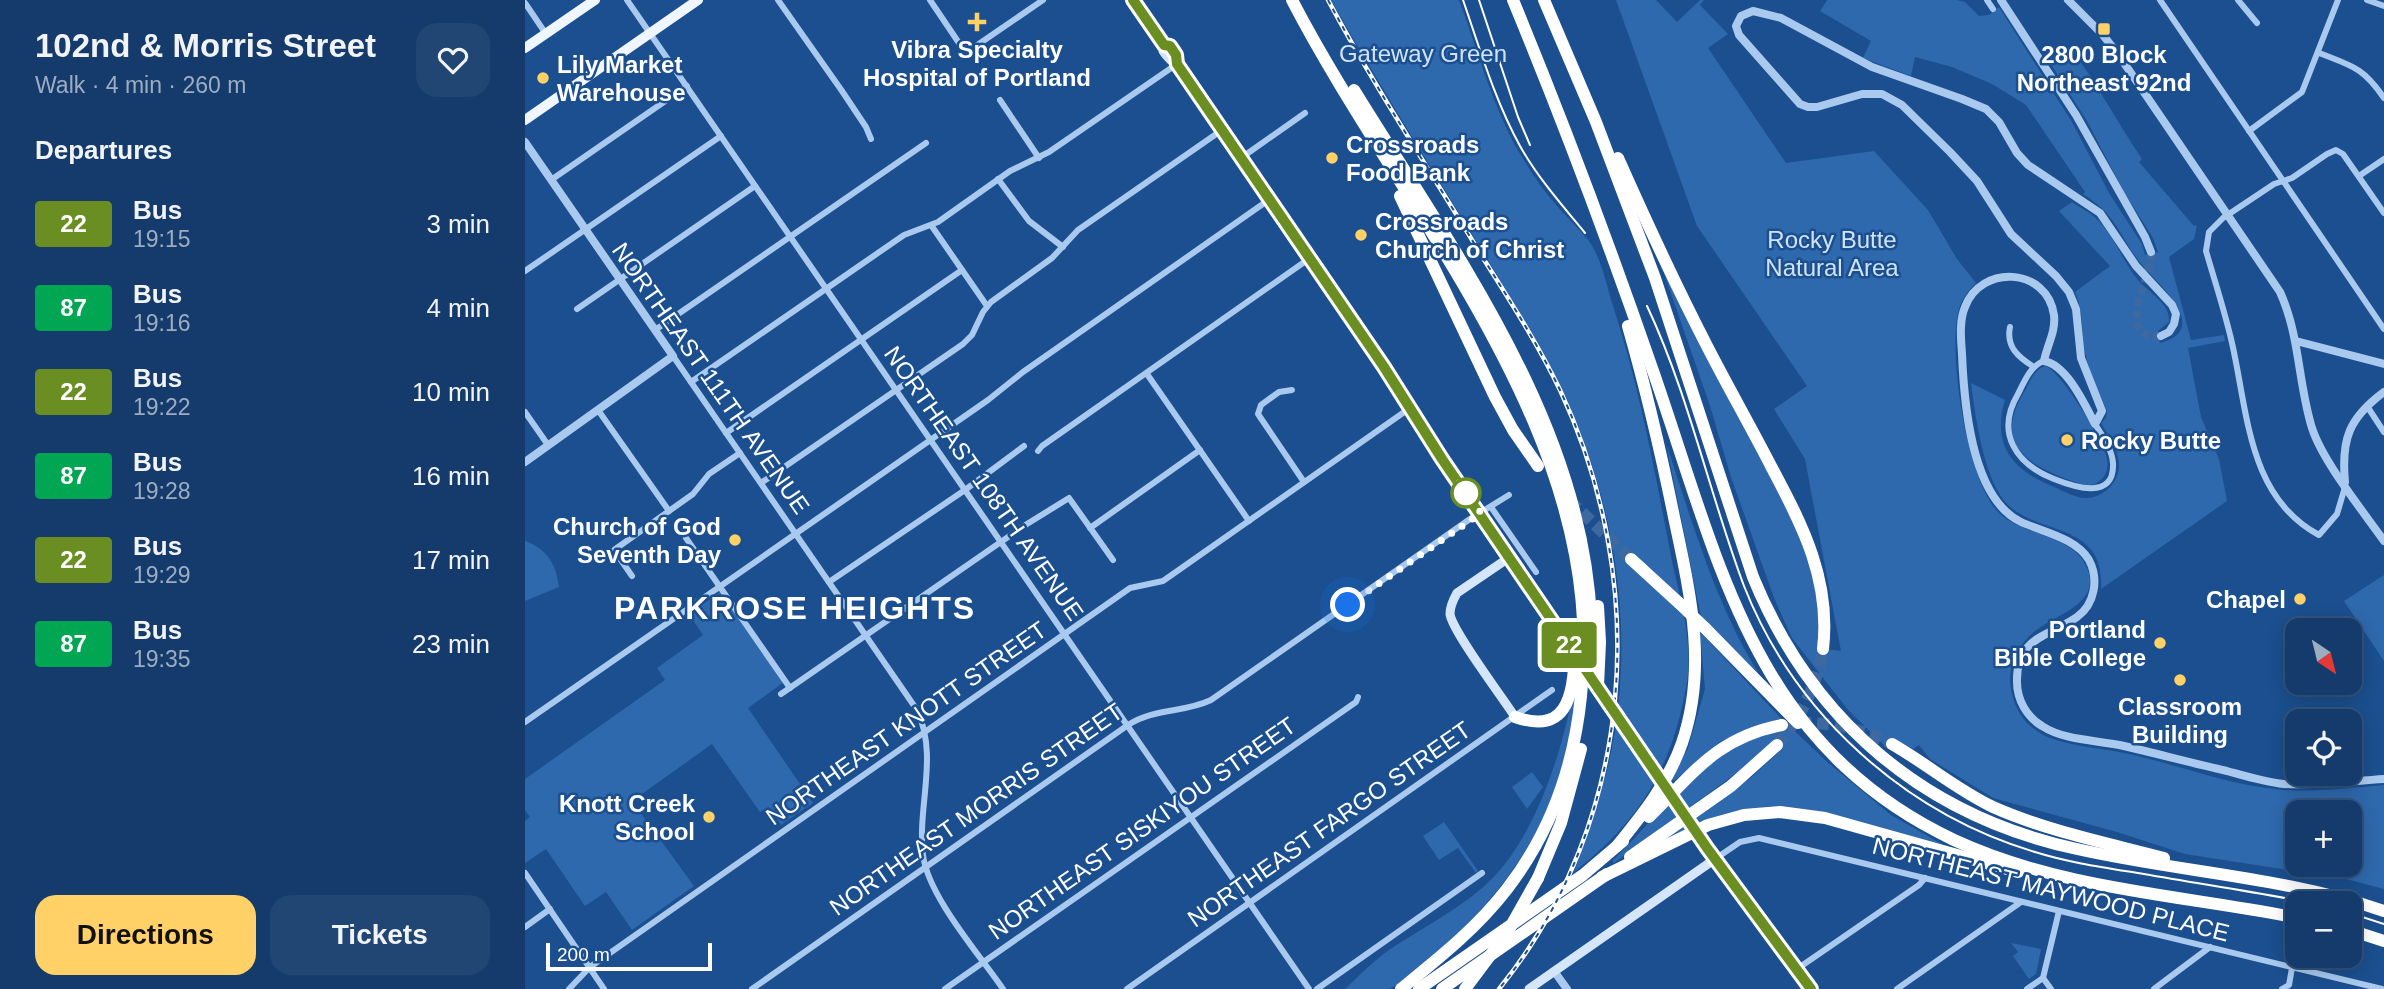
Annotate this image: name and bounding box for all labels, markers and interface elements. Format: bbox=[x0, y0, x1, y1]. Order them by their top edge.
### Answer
marker: Vibra Specialty Hospital of Portland bbox=[967, 12, 987, 32]
marker: 2800 Block Northeast 92nd bbox=[2096, 21, 2112, 37]
button: heart bbox=[416, 23, 490, 97]
text: 102nd & Morris Street bbox=[35, 27, 376, 64]
place label: Vibra Specialty Hospital of Portland bbox=[863, 36, 1091, 91]
park label: Gateway Green bbox=[1339, 40, 1507, 67]
place label: 2800 Block Northeast 92nd bbox=[2017, 41, 2191, 96]
place label: Lily Market Warehouse bbox=[557, 51, 685, 106]
marker: Lily Market Warehouse bbox=[535, 70, 551, 86]
text: Walk · 4 min · 260 m bbox=[35, 72, 246, 98]
place label: Crossroads Food Bank bbox=[1346, 131, 1479, 186]
text: Departures bbox=[35, 135, 172, 165]
marker: Crossroads Food Bank bbox=[1324, 150, 1340, 166]
text: Bus bbox=[133, 195, 182, 225]
place label: Crossroads Church of Christ bbox=[1375, 208, 1564, 263]
text: 3 min bbox=[426, 209, 490, 239]
text: 22 bbox=[60, 210, 87, 237]
text: 19:15 bbox=[133, 226, 191, 252]
park label: Rocky Butte Natural Area bbox=[1765, 226, 1899, 281]
marker: Crossroads Church of Christ bbox=[1353, 227, 1369, 243]
street label: NORTHEAST 111TH AVENUE bbox=[607, 237, 815, 519]
text: Bus bbox=[133, 279, 182, 309]
text: 4 min bbox=[426, 293, 490, 323]
text: 87 bbox=[60, 294, 87, 321]
text: 19:16 bbox=[133, 310, 191, 336]
street label: NORTHEAST 108TH AVENUE bbox=[879, 341, 1089, 625]
text: Bus bbox=[133, 363, 182, 393]
text: 10 min bbox=[412, 377, 490, 407]
text: 22 bbox=[60, 378, 87, 405]
text: 19:22 bbox=[133, 394, 191, 420]
place label: Rocky Butte bbox=[2081, 427, 2221, 454]
marker: Rocky Butte bbox=[2059, 432, 2075, 448]
text: Bus bbox=[133, 447, 182, 477]
text: 16 min bbox=[412, 461, 490, 491]
text: 87 bbox=[60, 462, 87, 489]
text: 19:28 bbox=[133, 478, 191, 504]
unlabelled marker bbox=[1451, 478, 1481, 508]
place label: Church of God Seventh Day bbox=[553, 513, 722, 568]
text: Bus bbox=[133, 531, 182, 561]
marker: Church of God Seventh Day bbox=[727, 532, 743, 548]
text: 17 min bbox=[412, 545, 490, 575]
text: 22 bbox=[60, 546, 87, 573]
text: 19:29 bbox=[133, 562, 191, 588]
place label: Chapel bbox=[2206, 586, 2286, 613]
your location bbox=[1330, 587, 1365, 622]
district label: PARKROSE HEIGHTS bbox=[614, 590, 976, 626]
marker: Chapel bbox=[2292, 591, 2308, 607]
text: Bus bbox=[133, 615, 182, 645]
street label: NORTHEAST KNOTT STREET bbox=[761, 615, 1052, 830]
place label: Portland Bible College bbox=[1994, 616, 2146, 671]
north arrow bbox=[2285, 618, 2363, 695]
map controls bbox=[2285, 618, 2362, 968]
line badge: 22 bbox=[1537, 622, 1601, 668]
text: 23 min bbox=[412, 629, 490, 659]
text: 87 bbox=[60, 630, 87, 657]
text: 22 bbox=[1556, 631, 1582, 658]
marker: Portland Bible College bbox=[2152, 635, 2168, 651]
text: 19:35 bbox=[133, 646, 191, 672]
marker: Classroom Building bbox=[2172, 672, 2188, 688]
place label: Classroom Building bbox=[2118, 693, 2242, 748]
street label: NORTHEAST MORRIS STREET bbox=[824, 697, 1128, 921]
button: locate bbox=[2285, 709, 2362, 786]
street label: NORTHEAST SISKIYOU STREET bbox=[983, 711, 1301, 945]
street label: NORTHEAST FARGO STREET bbox=[1182, 715, 1476, 932]
place label: Knott Creek School bbox=[559, 790, 696, 845]
button: + bbox=[2285, 800, 2362, 877]
marker: Knott Creek School bbox=[701, 809, 717, 825]
street label: NORTHEAST MAYWOOD PLACE bbox=[1870, 832, 2232, 946]
button: − bbox=[2285, 891, 2362, 968]
button: Directions bbox=[35, 895, 256, 975]
button: Tickets bbox=[270, 895, 490, 975]
scale bar bbox=[546, 940, 712, 972]
text: 200 m bbox=[557, 944, 610, 965]

